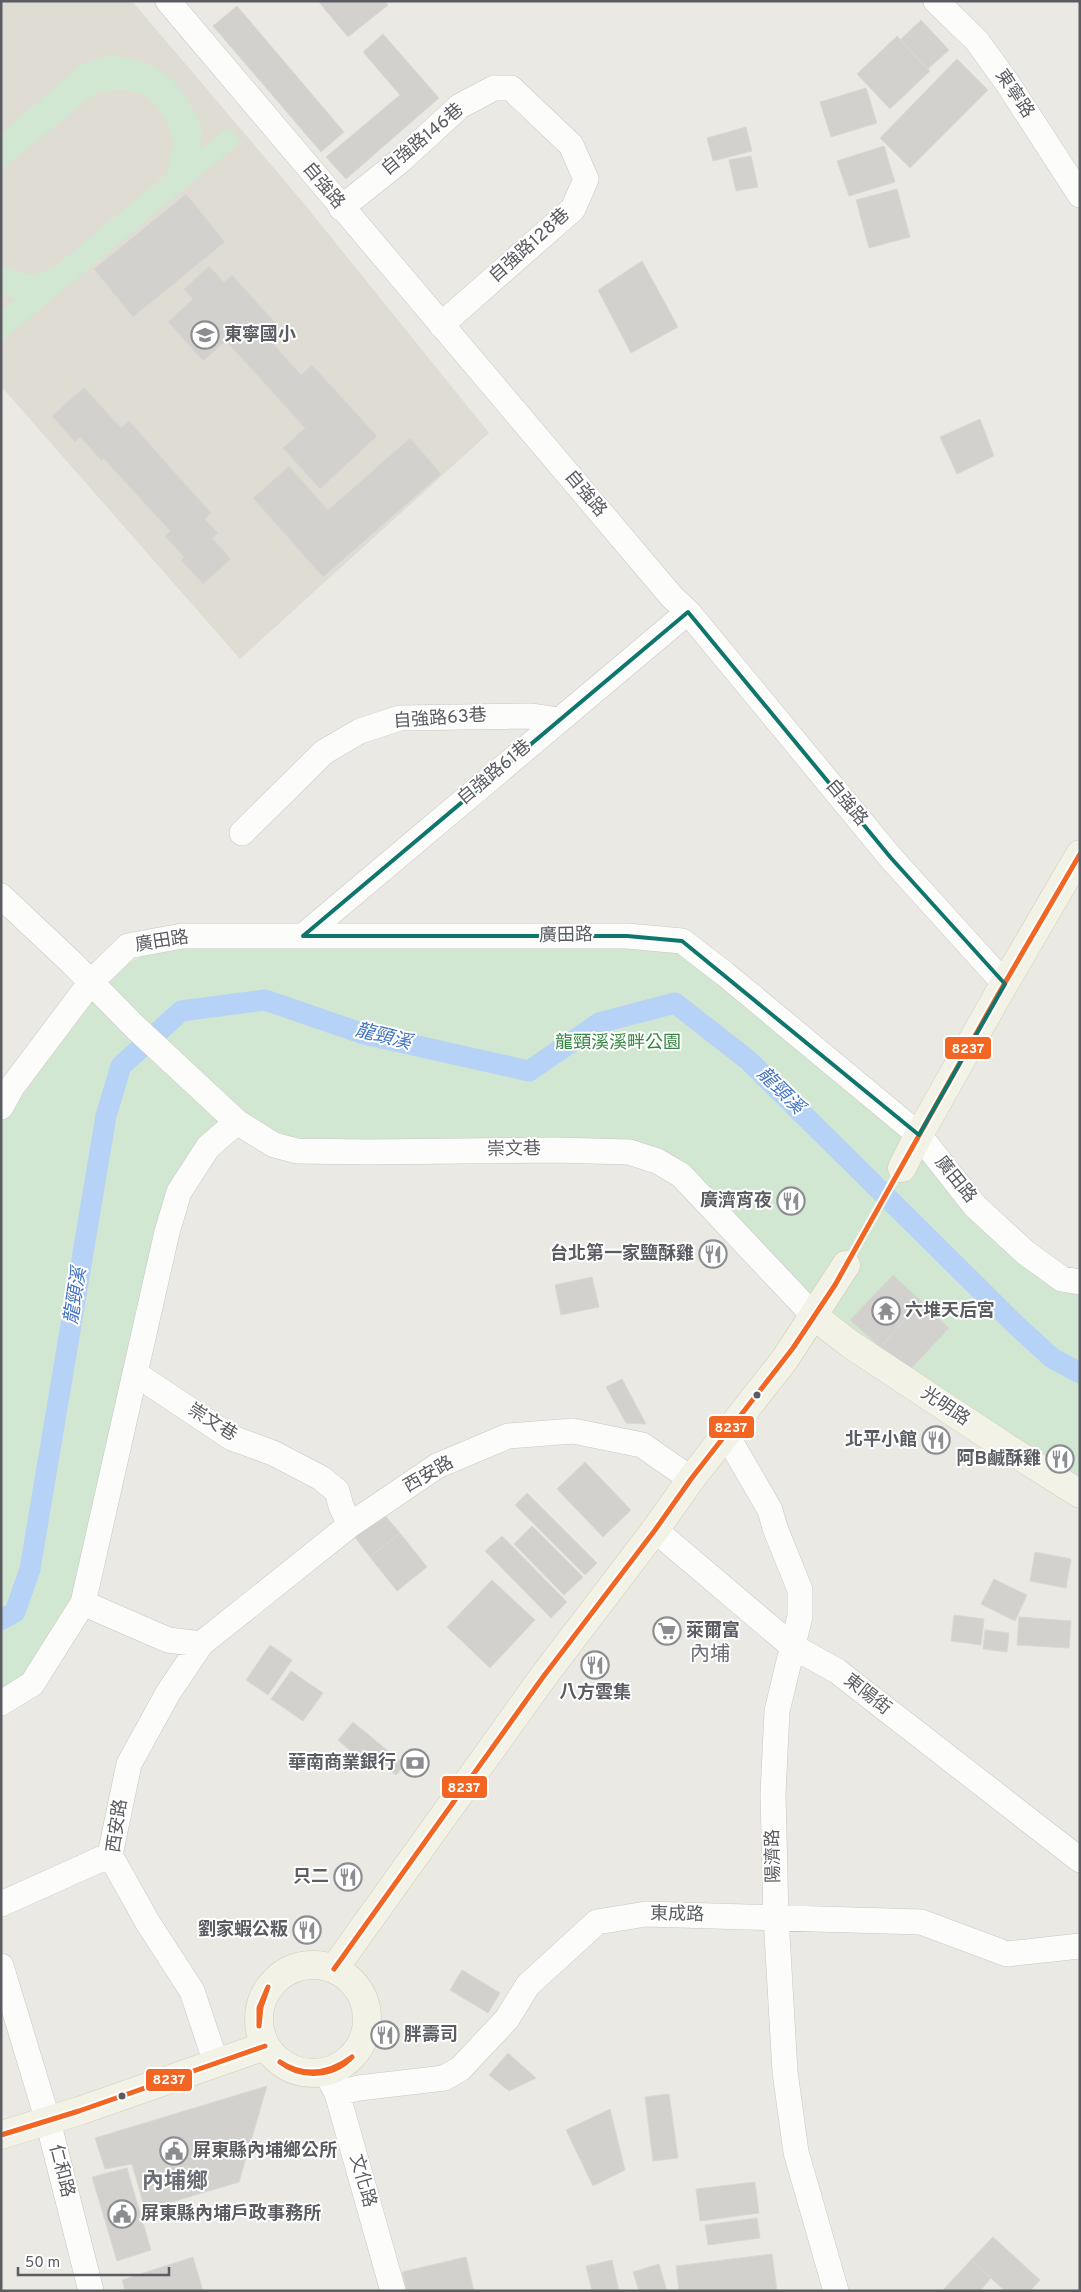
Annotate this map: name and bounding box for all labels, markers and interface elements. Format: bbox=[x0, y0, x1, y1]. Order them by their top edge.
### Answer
street label: 東寧路 bbox=[989, 65, 1039, 123]
street label: 自強路146巷 bbox=[377, 99, 469, 181]
street label: 自強路 bbox=[297, 158, 349, 214]
street label: 自強路128巷 bbox=[485, 204, 575, 288]
school or university icon: 東寧國小 bbox=[190, 320, 220, 350]
place label: 東寧國小 bbox=[224, 324, 296, 347]
street label: 自強路 bbox=[559, 466, 611, 522]
street label: 自強路63巷 bbox=[393, 704, 487, 734]
street label: 自強路61巷 bbox=[453, 735, 537, 811]
street label: 自強路 bbox=[820, 775, 872, 831]
street label: 廣田路 bbox=[539, 924, 593, 948]
street label: 廣田路 bbox=[134, 926, 190, 958]
water label: 龍頸溪 bbox=[352, 1018, 416, 1056]
park label: 龍頸溪溪畔公園 bbox=[555, 1032, 681, 1055]
line badge: 8237 bbox=[944, 1036, 992, 1060]
text: 8237 bbox=[952, 1041, 984, 1058]
water label: 龍頸溪 bbox=[751, 1062, 811, 1122]
street label: 崇文巷 bbox=[487, 1138, 541, 1162]
street label: 廣田路 bbox=[929, 1152, 981, 1208]
restaurant icon: 廣濟宵夜 bbox=[776, 1186, 806, 1216]
place label: 廣濟宵夜 bbox=[700, 1190, 772, 1213]
restaurant icon: 台北第一家鹽酥雞 bbox=[698, 1239, 728, 1269]
place label: 台北第一家鹽酥雞 bbox=[550, 1242, 694, 1266]
water label: 龍頸溪 bbox=[60, 1263, 93, 1326]
temple icon: 六堆天后宮 bbox=[871, 1296, 901, 1326]
place label: 六堆天后宮 bbox=[905, 1300, 995, 1323]
street label: 光明路 bbox=[916, 1382, 974, 1432]
unlabelled marker bbox=[752, 1390, 762, 1400]
street label: 崇文巷 bbox=[183, 1399, 241, 1447]
line badge: 8237 bbox=[708, 1415, 755, 1439]
text: 8237 bbox=[715, 1420, 747, 1437]
restaurant icon: 北平小館 bbox=[921, 1425, 951, 1455]
place label: 北平小館 bbox=[845, 1429, 917, 1452]
restaurant icon: 阿B鹹酥雞 bbox=[1045, 1444, 1075, 1474]
place label: 阿B鹹酥雞 bbox=[957, 1448, 1041, 1471]
street label: 西安路 bbox=[400, 1452, 458, 1498]
supermarket icon: 萊爾富 bbox=[652, 1616, 682, 1646]
place label: 萊爾富 bbox=[686, 1620, 740, 1643]
district label: 內埔 bbox=[690, 1642, 730, 1668]
restaurant icon: 八方雲集 bbox=[580, 1650, 610, 1680]
street label: 東陽街 bbox=[839, 1669, 895, 1721]
place label: 八方雲集 bbox=[559, 1682, 631, 1705]
bank icon: 華南商業銀行 bbox=[400, 1748, 430, 1778]
place label: 華南商業銀行 bbox=[288, 1751, 396, 1775]
line badge: 8237 bbox=[441, 1775, 488, 1799]
text: 8237 bbox=[448, 1780, 480, 1797]
street label: 西安路 bbox=[103, 1798, 133, 1854]
street label: 陽濟路 bbox=[762, 1829, 786, 1883]
restaurant icon: 只二 bbox=[333, 1862, 363, 1892]
place label: 只二 bbox=[293, 1866, 329, 1889]
street label: 東成路 bbox=[650, 1903, 704, 1927]
restaurant icon: 劉家蝦公粄 bbox=[292, 1915, 322, 1945]
place label: 劉家蝦公粄 bbox=[198, 1919, 288, 1942]
restaurant icon: 胖壽司 bbox=[370, 2020, 400, 2050]
place label: 胖壽司 bbox=[404, 2024, 458, 2047]
line badge: 8237 bbox=[145, 2068, 193, 2092]
text: 8237 bbox=[153, 2072, 185, 2089]
unlabelled marker bbox=[117, 2091, 127, 2101]
public building icon: 屏東縣內埔鄉公所 bbox=[159, 2136, 189, 2166]
place label: 屏東縣內埔鄉公所 bbox=[193, 2140, 337, 2163]
street label: 仁和路 bbox=[43, 2142, 79, 2200]
street label: 文化路 bbox=[344, 2152, 380, 2210]
district label: 內埔鄉 bbox=[142, 2168, 208, 2196]
public building icon: 屏東縣內埔戶政事務所 bbox=[107, 2199, 137, 2229]
place label: 屏東縣內埔戶政事務所 bbox=[141, 2202, 321, 2226]
scale bar bbox=[18, 2244, 169, 2276]
text: 50 m bbox=[25, 2254, 60, 2273]

